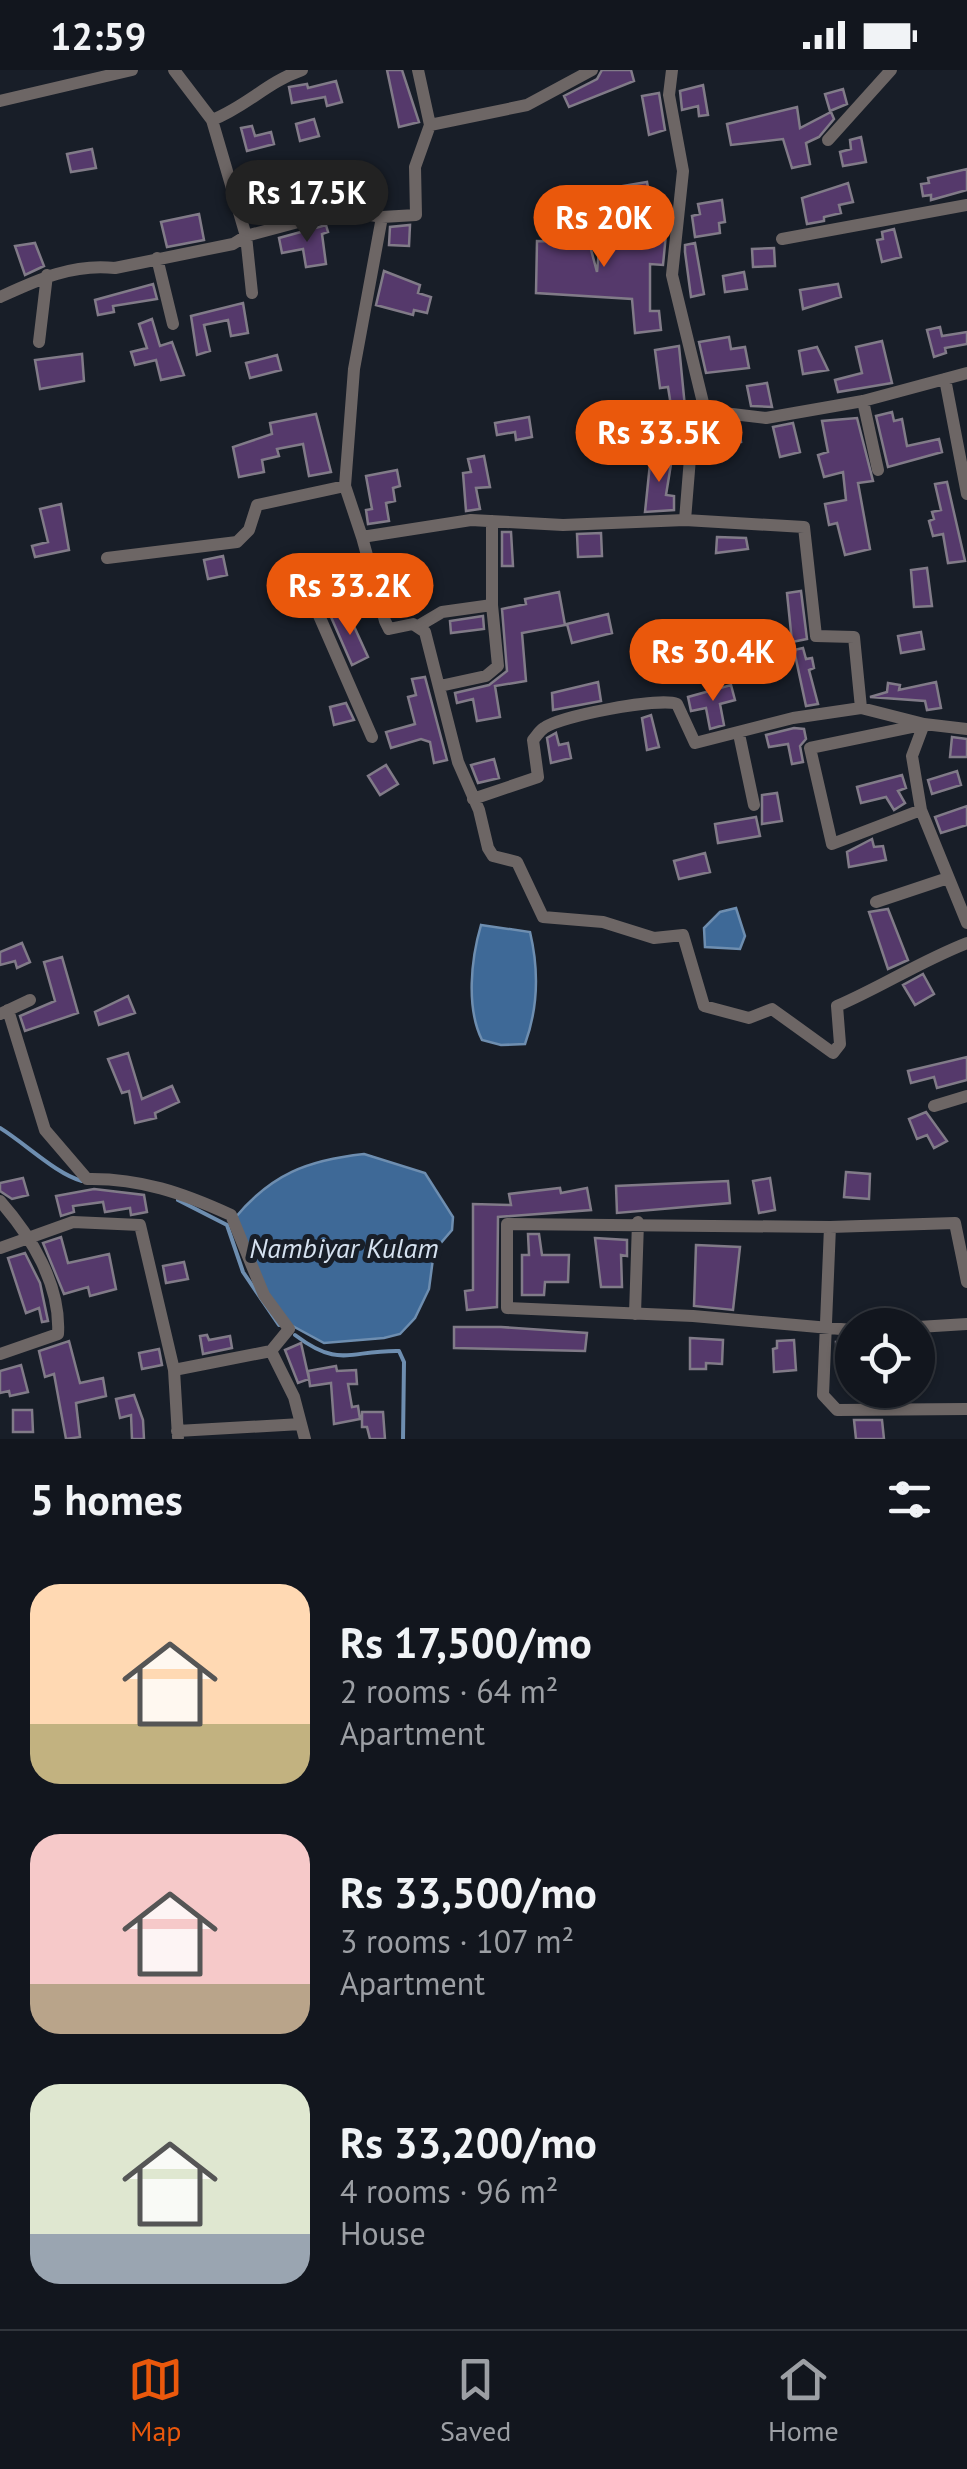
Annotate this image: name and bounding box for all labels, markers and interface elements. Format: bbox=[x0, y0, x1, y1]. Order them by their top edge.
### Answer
text: 12:59 bbox=[50, 11, 146, 60]
pin: Rs 17.5K bbox=[204, 160, 410, 245]
text: Rs 17.5K bbox=[247, 171, 367, 213]
pin: Rs 20K bbox=[523, 185, 685, 270]
text: Rs 20K bbox=[556, 196, 653, 238]
pin: Rs 33.5K bbox=[556, 400, 762, 485]
text: Rs 33.5K bbox=[597, 411, 721, 453]
pin: Rs 33.2K bbox=[247, 553, 453, 638]
text: Rs 33.2K bbox=[288, 564, 412, 606]
pin: Rs 30.4K bbox=[610, 619, 816, 704]
text: Rs 30.4K bbox=[651, 630, 775, 672]
water label: Nambiyar Kulam bbox=[249, 1229, 439, 1266]
map controls bbox=[835, 1308, 935, 1408]
button: locate bbox=[835, 1308, 935, 1408]
text: 5 homes bbox=[30, 1472, 183, 1527]
icon: filters bbox=[882, 1472, 937, 1527]
text: Rs 17,500/mo bbox=[340, 1615, 592, 1670]
icon: home bbox=[110, 1624, 230, 1744]
text: 2 rooms · 64 m² bbox=[340, 1670, 558, 1712]
text: Apartment bbox=[340, 1712, 485, 1754]
text: Rs 33,500/mo bbox=[340, 1865, 597, 1920]
icon: home bbox=[110, 1874, 230, 1994]
text: 3 rooms · 107 m² bbox=[340, 1920, 574, 1962]
text: Apartment bbox=[340, 1962, 485, 2004]
text: Rs 33,200/mo bbox=[340, 2115, 597, 2170]
icon: home bbox=[110, 2124, 230, 2244]
text: 4 rooms · 96 m² bbox=[340, 2170, 558, 2212]
text: House bbox=[340, 2212, 426, 2254]
tab: Map bbox=[128, 2352, 183, 2449]
tab: Saved bbox=[440, 2352, 511, 2449]
tab: Home bbox=[768, 2352, 839, 2449]

